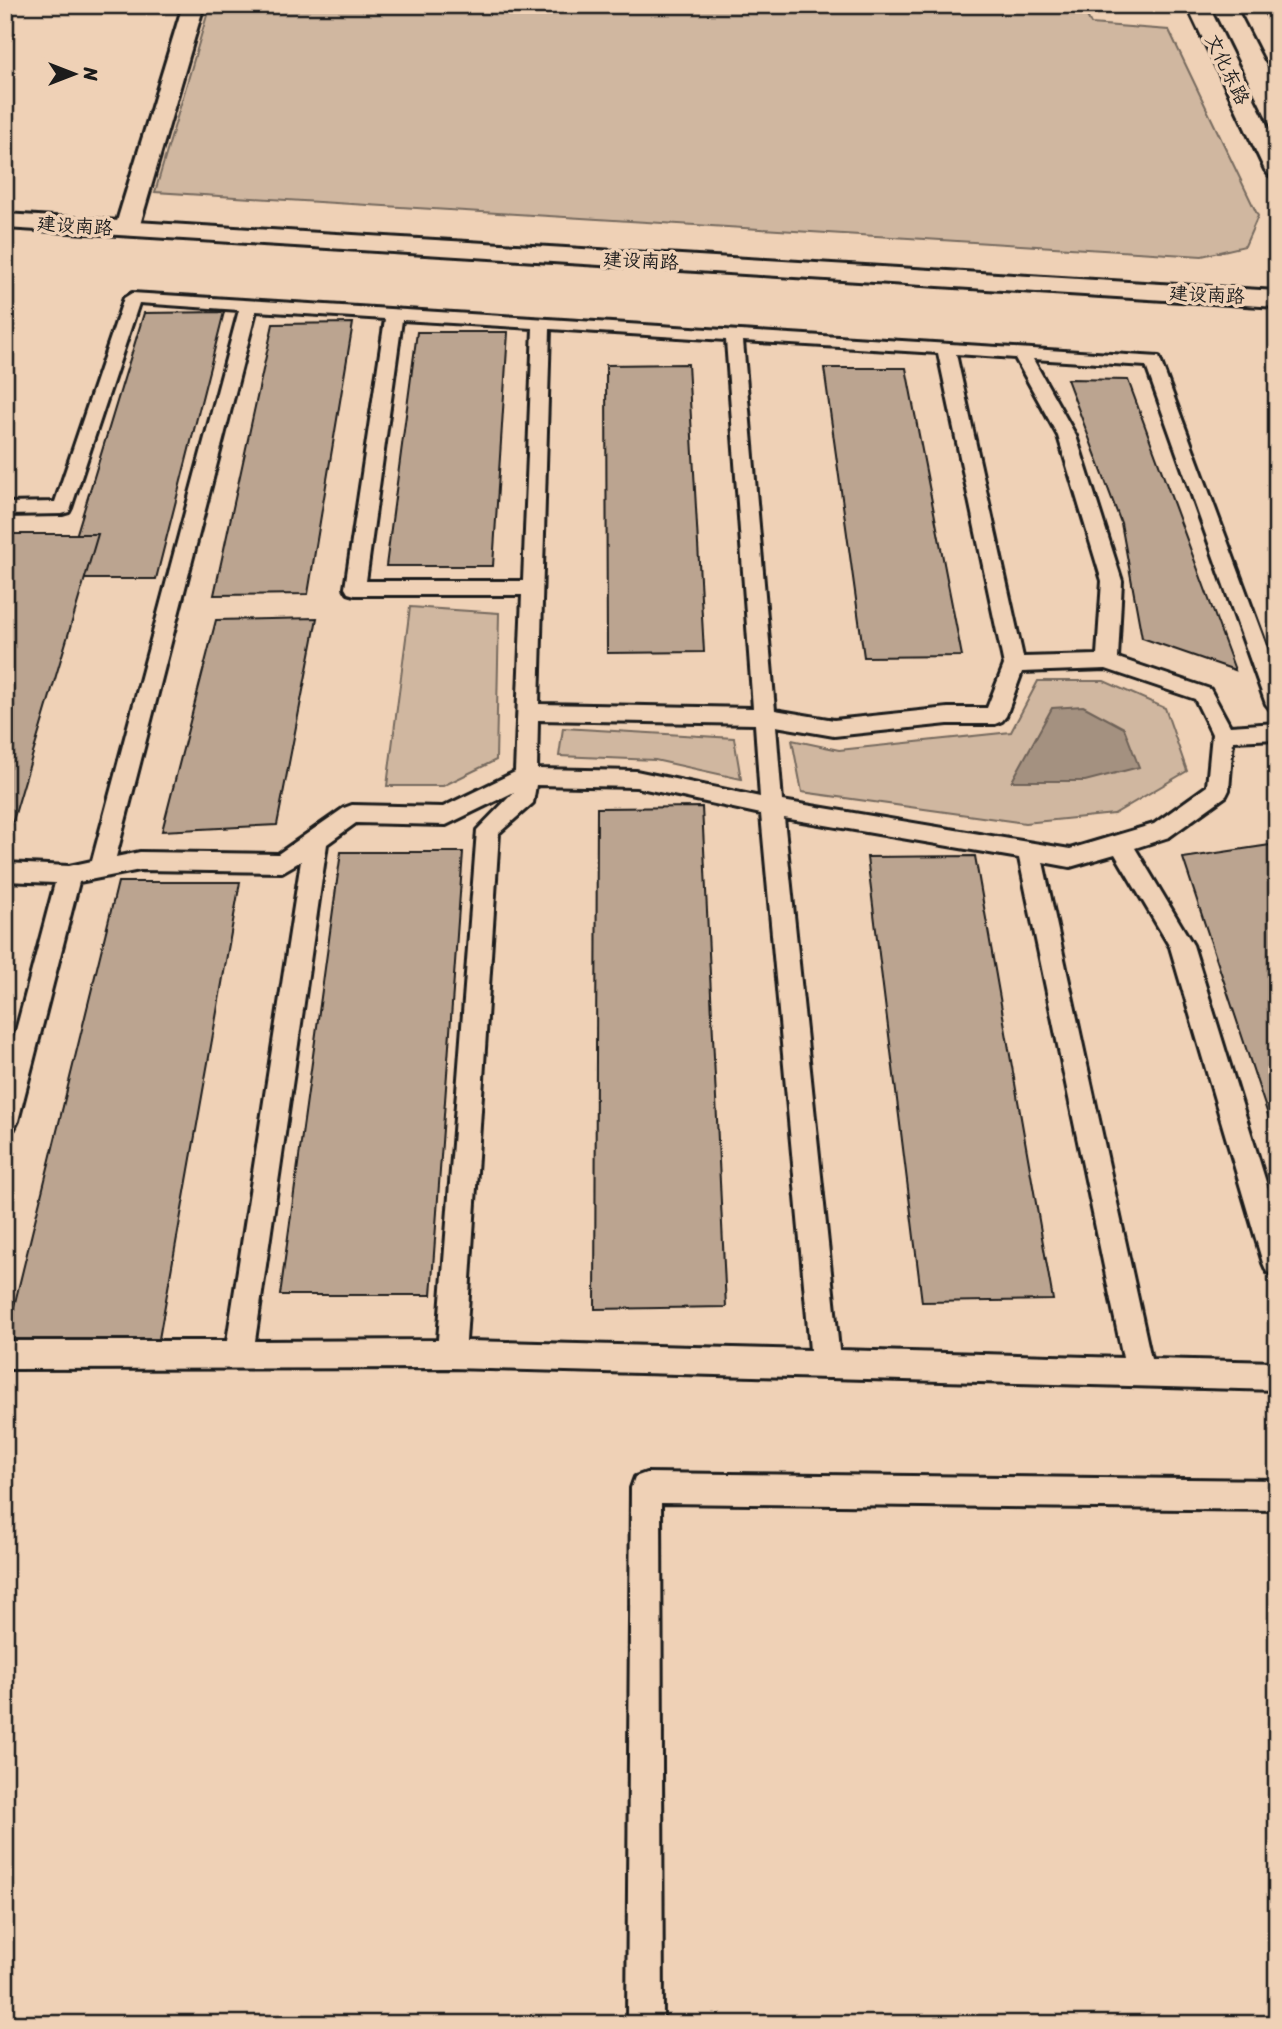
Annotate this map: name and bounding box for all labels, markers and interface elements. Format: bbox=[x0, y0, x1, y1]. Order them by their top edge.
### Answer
street label: 文化东路 bbox=[1196, 28, 1259, 111]
north arrow bbox=[38, 38, 108, 108]
text: N bbox=[74, 66, 107, 81]
street label: 建设南路 bbox=[36, 206, 114, 245]
street label: 建设南路 bbox=[602, 242, 680, 279]
street label: 建设南路 bbox=[1168, 276, 1246, 313]

